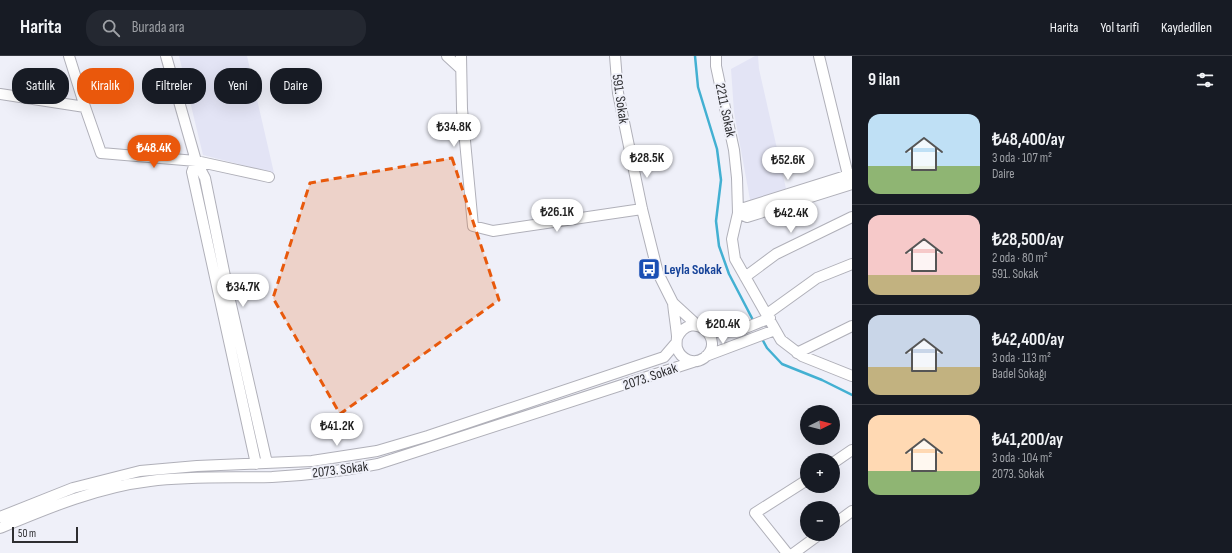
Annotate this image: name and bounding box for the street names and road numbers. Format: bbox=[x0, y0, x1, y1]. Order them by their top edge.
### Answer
street label: 591. Sokak bbox=[609, 73, 632, 126]
street label: 2211. Sokak bbox=[712, 82, 740, 139]
street label: 2073. Sokak bbox=[621, 359, 680, 394]
street label: 2073. Sokak bbox=[311, 458, 370, 481]

